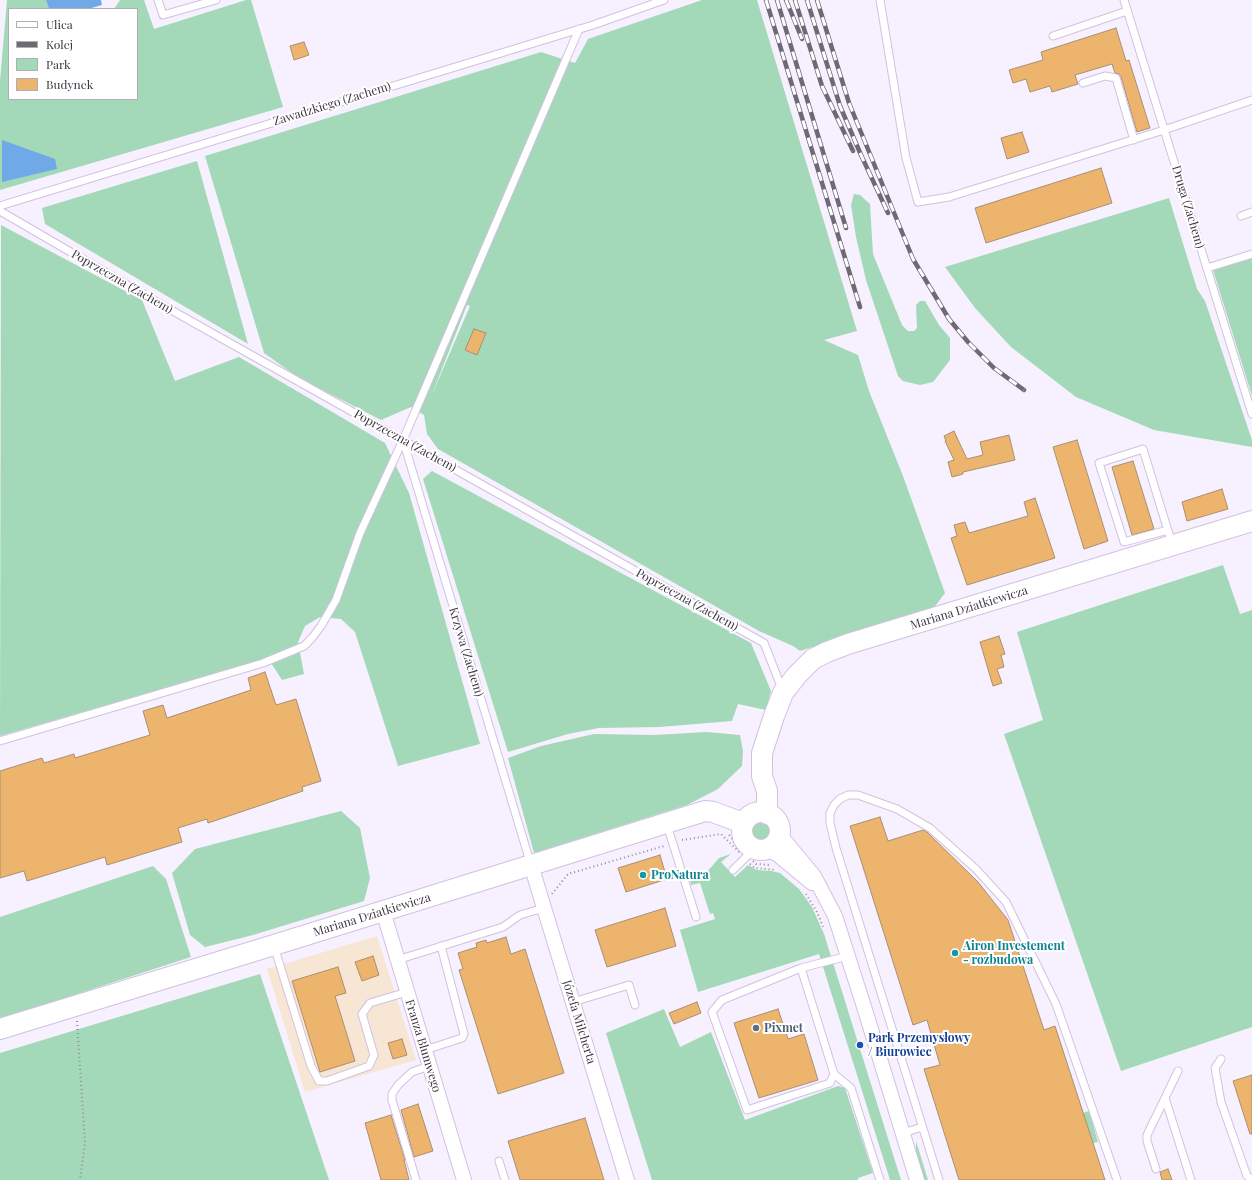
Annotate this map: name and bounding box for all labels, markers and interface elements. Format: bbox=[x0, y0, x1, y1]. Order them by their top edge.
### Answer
legend bbox=[8, 8, 138, 100]
text: Ulica bbox=[46, 16, 73, 32]
text: Kolej bbox=[46, 36, 73, 52]
text: Park bbox=[46, 56, 71, 72]
text: Budynek bbox=[46, 76, 93, 92]
street label: Zawadzkiego (Zachem) bbox=[271, 79, 393, 129]
street label: Druga (Zachem) bbox=[1169, 164, 1207, 250]
street label: Poprzeczna (Zachem) bbox=[69, 247, 175, 317]
street label: Poprzeczna (Zachem) bbox=[351, 407, 459, 475]
street label: Poprzeczna (Zachem) bbox=[633, 566, 741, 634]
street label: Mariana Dziatkiewicza bbox=[909, 583, 1029, 633]
street label: Krzywa (Zachem) bbox=[446, 606, 486, 698]
place label: ProNatura bbox=[651, 868, 709, 882]
marker: ProNatura bbox=[638, 870, 648, 880]
street label: Mariana Dziatkiewicza bbox=[312, 890, 432, 940]
place label: Airon Investement - rozbudowa bbox=[963, 939, 1065, 967]
marker: Airon Investement - rozbudowa bbox=[950, 948, 960, 958]
street label: Józefa Milcherta bbox=[559, 978, 599, 1066]
street label: Franza Blumwego bbox=[402, 998, 444, 1094]
place label: Pixmet bbox=[764, 1021, 803, 1035]
marker: Pixmet bbox=[751, 1023, 761, 1033]
place label: Park Przemysłowy / Biurowiec bbox=[868, 1031, 970, 1059]
marker: Park Przemysłowy / Biurowiec bbox=[855, 1040, 865, 1050]

